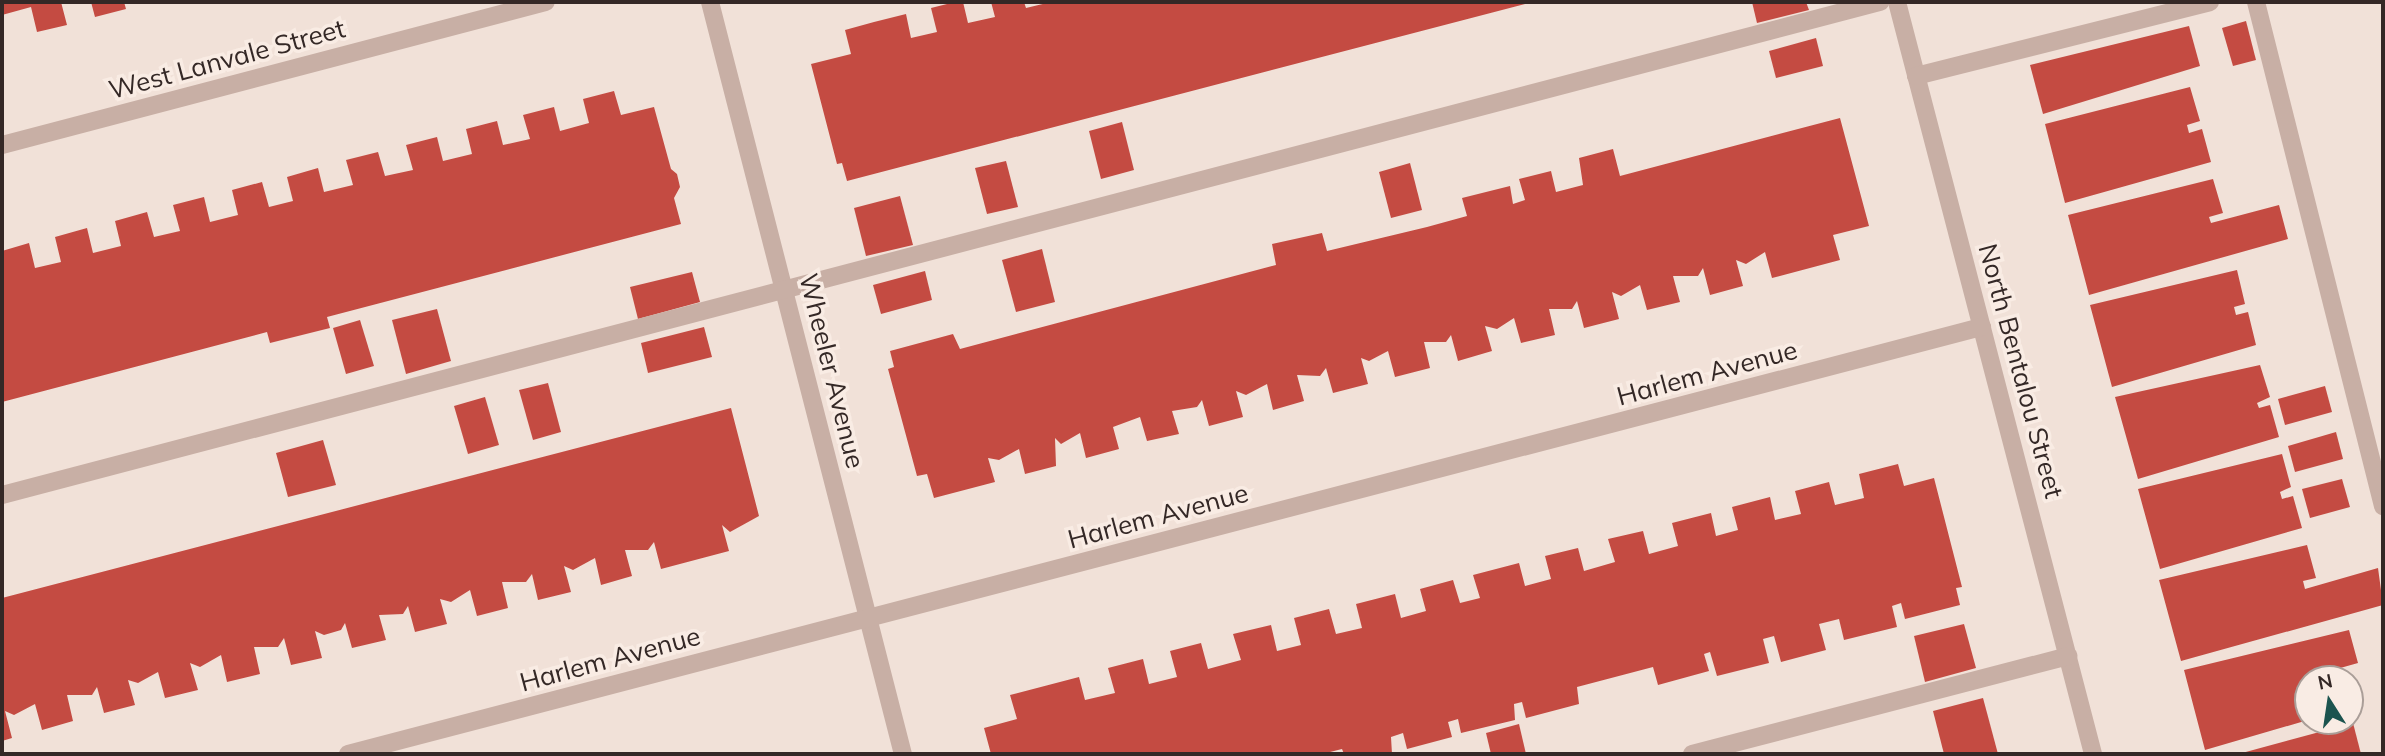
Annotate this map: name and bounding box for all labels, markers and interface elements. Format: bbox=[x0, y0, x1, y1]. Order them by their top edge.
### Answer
street label: West Lanvale Street bbox=[105, 12, 349, 106]
street label: North Bentalou Street bbox=[1972, 240, 2070, 502]
street label: Wheeler Avenue bbox=[793, 270, 871, 472]
street label: Harlem Avenue bbox=[1613, 334, 1801, 412]
street label: Harlem Avenue bbox=[1064, 477, 1252, 555]
street label: Harlem Avenue bbox=[516, 620, 704, 698]
north arrow bbox=[2294, 665, 2364, 735]
text: N bbox=[2316, 668, 2335, 695]

